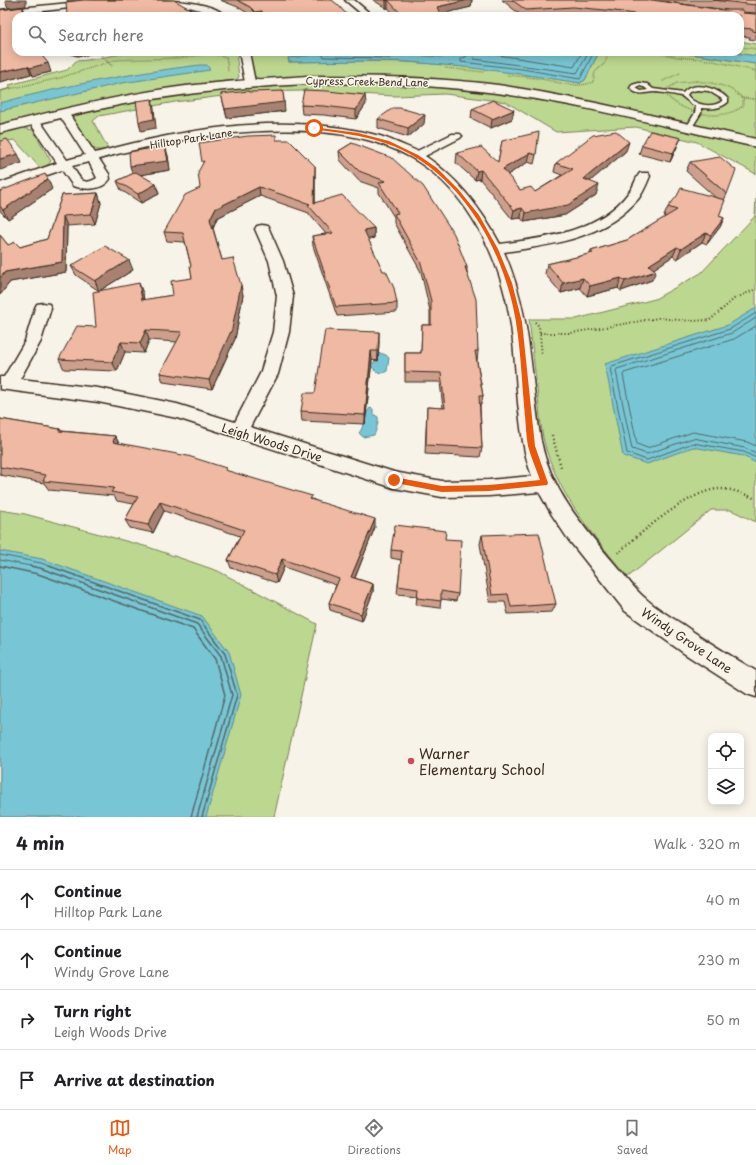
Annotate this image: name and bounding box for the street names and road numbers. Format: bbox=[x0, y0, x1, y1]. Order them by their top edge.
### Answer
street label: Cypress Creek Bend Lane bbox=[305, 72, 429, 90]
street label: Hilltop Park Lane bbox=[149, 124, 234, 152]
street label: Leigh Woods Drive bbox=[220, 418, 324, 466]
street label: Windy Grove Lane bbox=[638, 603, 736, 677]

